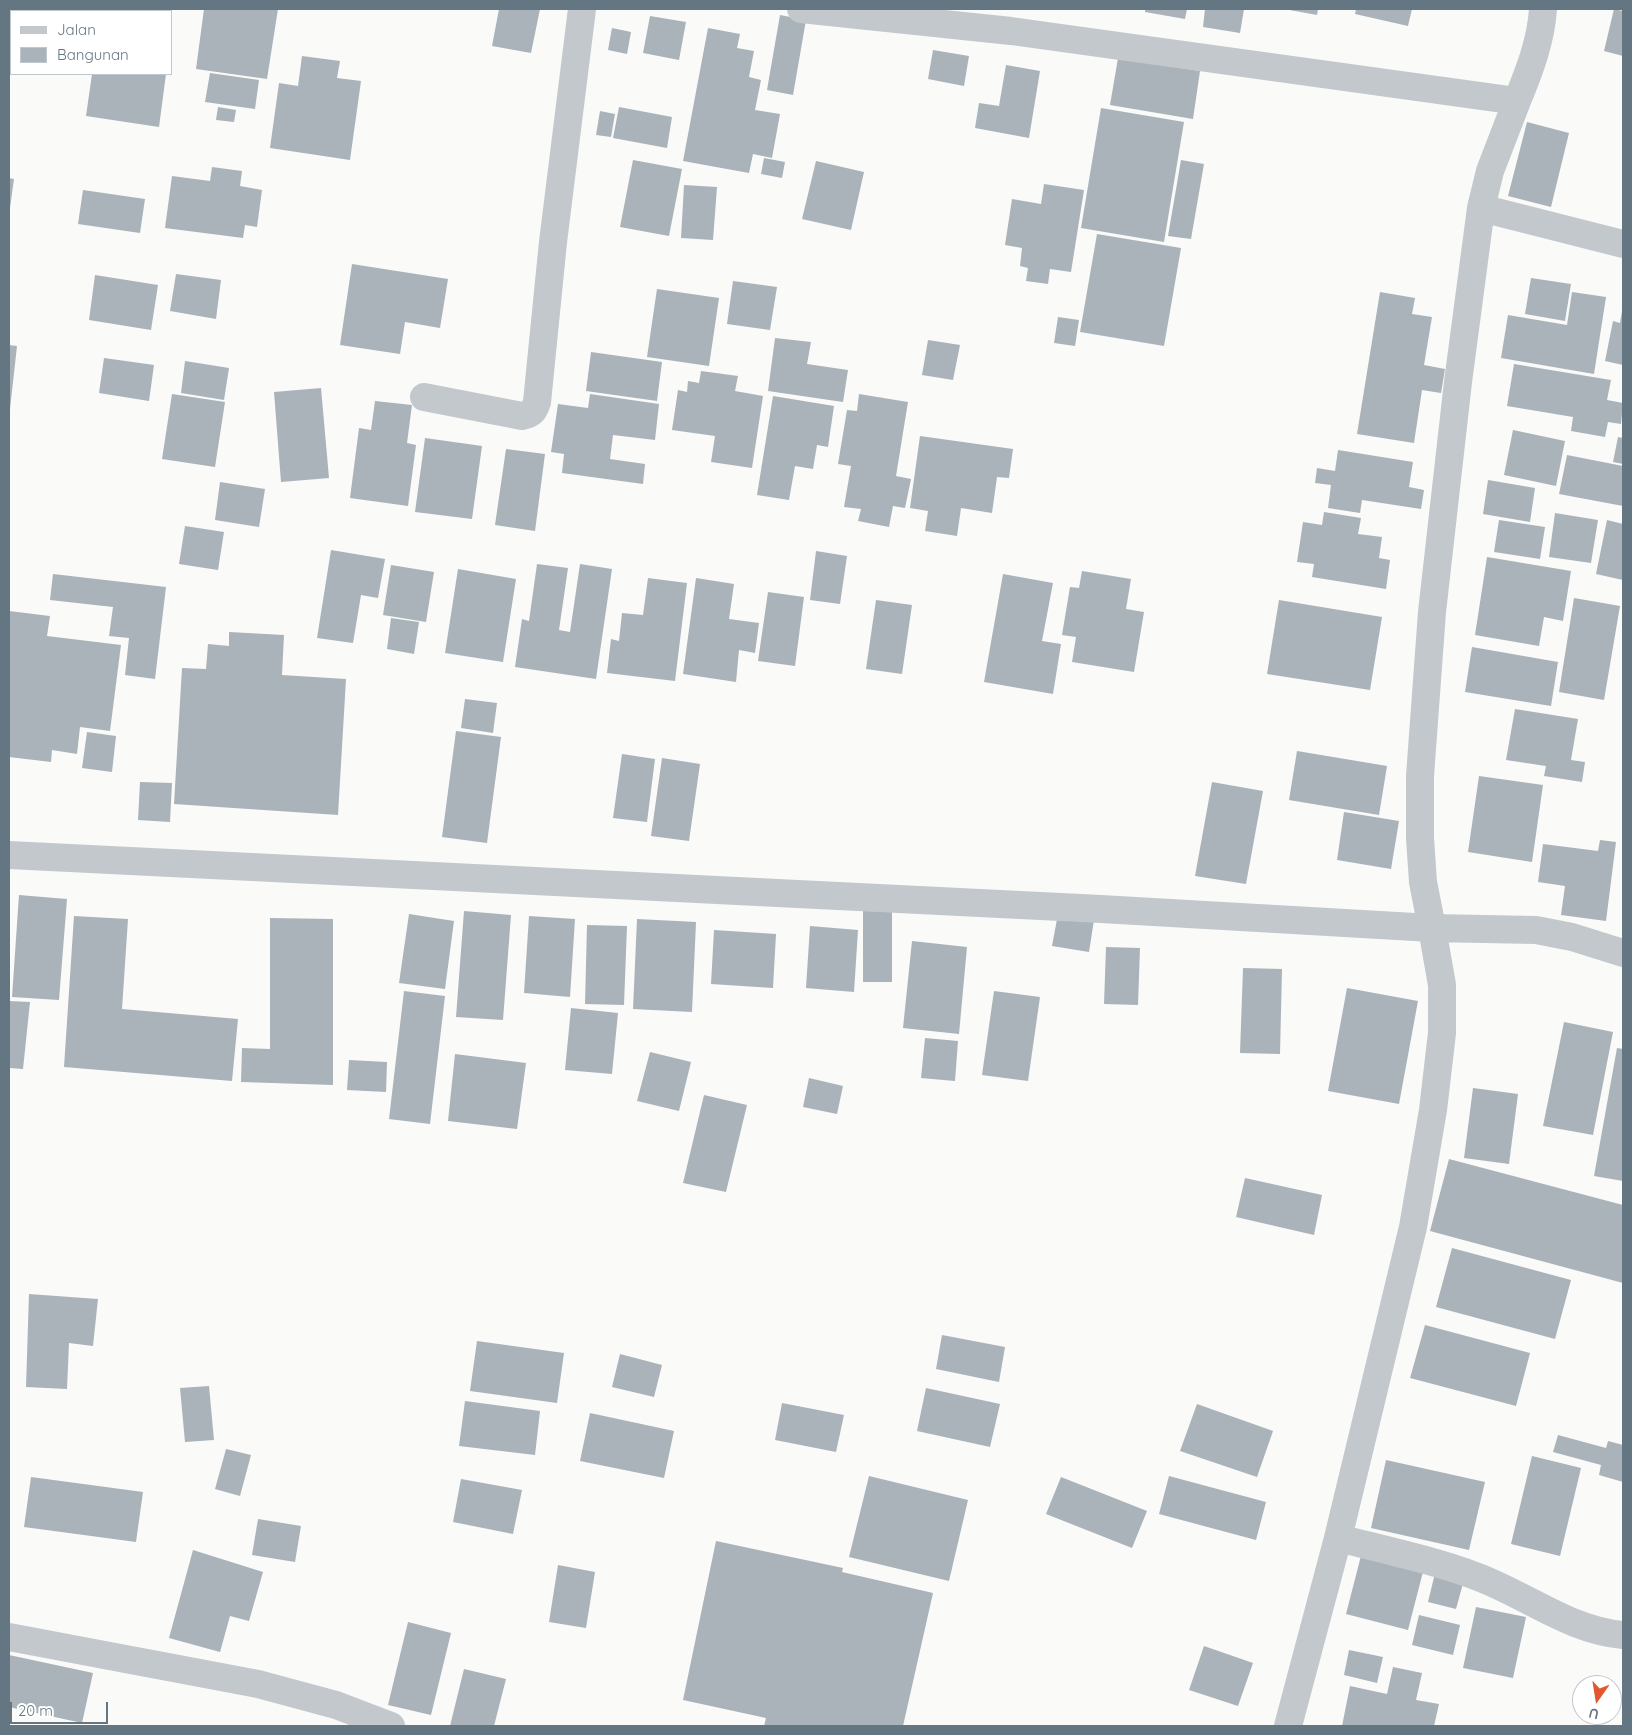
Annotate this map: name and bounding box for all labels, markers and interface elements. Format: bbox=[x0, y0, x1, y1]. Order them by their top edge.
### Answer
legend bbox=[10, 10, 172, 75]
text: Jalan bbox=[57, 20, 96, 39]
text: Bangunan bbox=[57, 45, 129, 64]
north arrow bbox=[1572, 1675, 1622, 1725]
scale bar bbox=[12, 1692, 110, 1724]
text: 20 m bbox=[18, 1701, 53, 1720]
text: U bbox=[1587, 1704, 1601, 1724]

